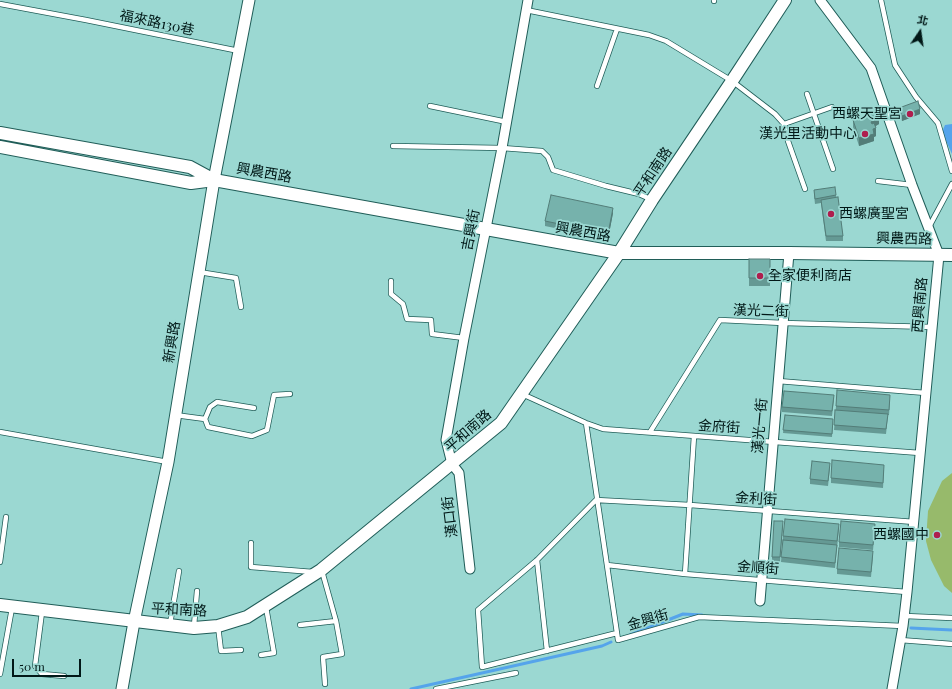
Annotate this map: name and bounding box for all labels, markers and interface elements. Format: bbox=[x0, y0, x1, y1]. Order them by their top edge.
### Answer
street label: 福來路130巷 bbox=[118, 7, 196, 39]
text: 北 bbox=[916, 11, 930, 28]
north arrow bbox=[900, 12, 940, 52]
place label: 西螺天聖宮 bbox=[832, 106, 902, 122]
marker: 西螺天聖宮 bbox=[905, 109, 915, 119]
place label: 漢光里活動中心 bbox=[759, 126, 857, 142]
marker: 漢光里活動中心 bbox=[860, 129, 870, 139]
street label: 平和南路 bbox=[630, 144, 676, 200]
street label: 興農西路 bbox=[235, 160, 293, 186]
place label: 西螺廣聖宮 bbox=[839, 206, 909, 222]
street label: 吉興街 bbox=[459, 208, 483, 252]
marker: 西螺廣聖宮 bbox=[826, 209, 836, 219]
street label: 興農西路 bbox=[554, 219, 612, 245]
street label: 興農西路 bbox=[876, 230, 932, 248]
place label: 全家便利商店 bbox=[768, 268, 852, 284]
marker: 全家便利商店 bbox=[755, 271, 765, 281]
street label: 西興南路 bbox=[909, 276, 931, 334]
street label: 漢光二街 bbox=[733, 302, 789, 320]
street label: 新興路 bbox=[160, 320, 184, 364]
street label: 漢光一街 bbox=[749, 397, 771, 455]
street label: 平和南路 bbox=[441, 406, 495, 456]
street label: 金府街 bbox=[697, 417, 741, 437]
street label: 金利街 bbox=[734, 489, 778, 509]
street label: 漢口街 bbox=[439, 495, 461, 539]
place label: 西螺國中 bbox=[873, 527, 929, 543]
marker: 西螺國中 bbox=[932, 530, 942, 540]
street label: 金順街 bbox=[736, 558, 780, 578]
street label: 平和南路 bbox=[151, 600, 207, 620]
street label: 金興街 bbox=[625, 606, 671, 634]
scale bar bbox=[14, 651, 83, 677]
text: 50 m bbox=[19, 658, 45, 674]

